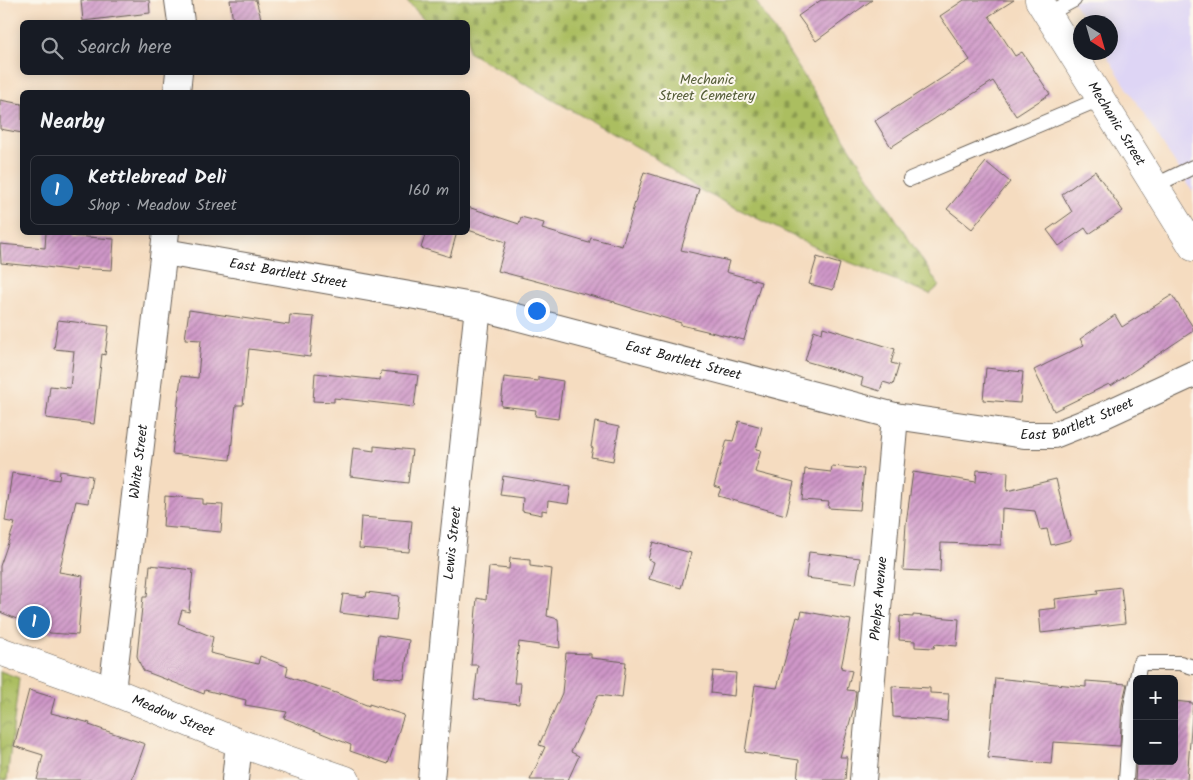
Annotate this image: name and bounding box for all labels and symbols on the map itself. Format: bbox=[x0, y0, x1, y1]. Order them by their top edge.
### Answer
north arrow bbox=[1073, 15, 1118, 60]
park label: Mechanic Street Cemetery bbox=[659, 69, 756, 107]
street label: Mechanic Street bbox=[1082, 77, 1151, 171]
street label: East Bartlett Street bbox=[228, 252, 349, 295]
your location bbox=[524, 298, 550, 324]
street label: East Bartlett Street bbox=[623, 335, 744, 387]
street label: East Bartlett Street bbox=[1020, 392, 1138, 446]
street label: White Street bbox=[124, 423, 154, 500]
street label: Lewis Street bbox=[438, 505, 468, 581]
street label: Phelps Avenue bbox=[864, 555, 894, 642]
pin: 1 bbox=[18, 603, 50, 641]
street label: Meadow Street bbox=[128, 689, 219, 743]

